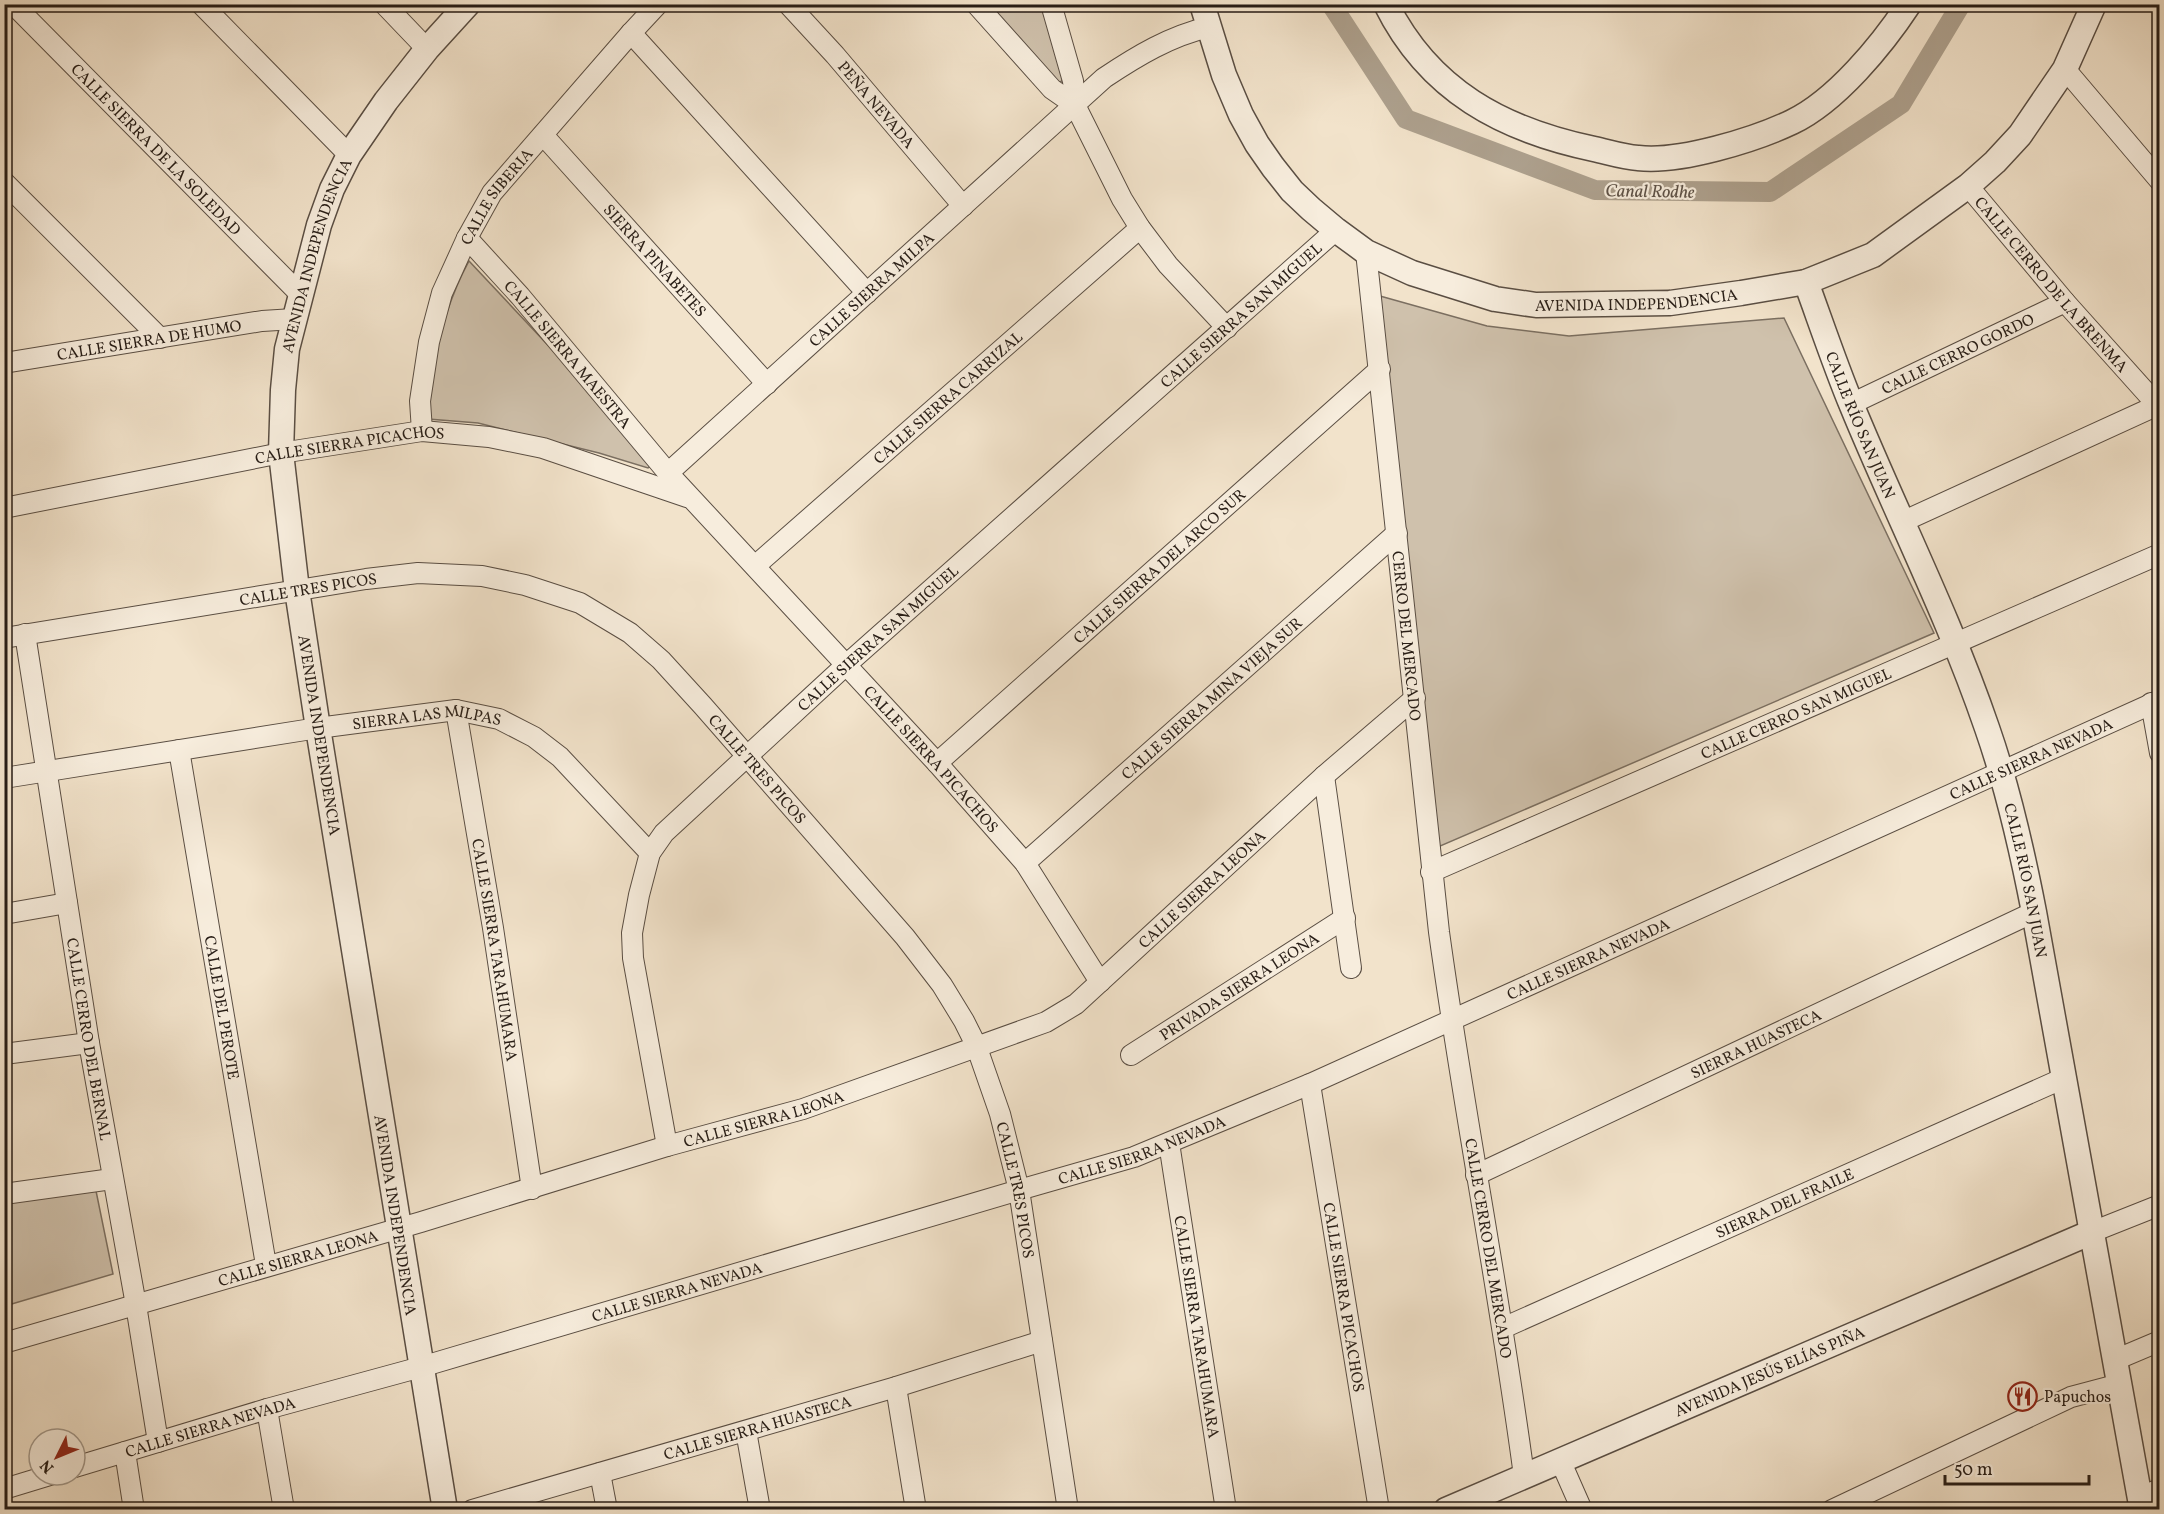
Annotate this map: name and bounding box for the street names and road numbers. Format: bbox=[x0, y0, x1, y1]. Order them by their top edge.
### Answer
street label: PEÑA NEVADA bbox=[832, 57, 919, 154]
street label: CALLE SIERRA DE LA SOLEDAD bbox=[65, 59, 245, 242]
street label: CALLE SIBERIA bbox=[456, 144, 539, 249]
street label: AVENIDA INDEPENDENCIA bbox=[277, 155, 358, 356]
street label: CALLE CERRO DE LA BRENMA bbox=[1968, 193, 2132, 378]
street label: SIERRA PINABETES bbox=[597, 200, 711, 322]
street label: CALLE SIERRA MILPA bbox=[805, 228, 940, 353]
street label: CALLE SIERRA SAN MIGUEL bbox=[1156, 238, 1328, 394]
street label: CALLE SIERRA MAESTRA bbox=[498, 276, 636, 434]
street label: AVENIDA INDEPENDENCIA bbox=[1535, 285, 1739, 318]
street label: CALLE CERRO GORDO bbox=[1878, 309, 2039, 401]
street label: CALLE SIERRA DE HUMO bbox=[56, 315, 244, 367]
street label: CALLE SIERRA CARRIZAL bbox=[869, 327, 1028, 470]
street label: CALLE RÍO SAN JUAN bbox=[1819, 349, 1900, 503]
street label: CALLE SIERRA PICACHOS bbox=[253, 422, 446, 471]
street label: CALLE SIERRA DEL ARCO SUR bbox=[1069, 484, 1251, 650]
street label: CERRO DEL MERCADO bbox=[1385, 550, 1425, 722]
street label: CALLE SIERRA SAN MIGUEL bbox=[794, 561, 964, 717]
street label: CALLE TRES PICOS bbox=[238, 569, 378, 612]
street label: CALLE SIERRA MINA VIEJA SUR bbox=[1117, 613, 1308, 786]
street label: AVENIDA INDEPENDENCIA bbox=[291, 633, 345, 837]
street label: CALLE CERRO SAN MIGUEL bbox=[1698, 663, 1895, 766]
street label: CALLE SIERRA PICACHOS bbox=[858, 682, 1003, 838]
street label: SIERRA LAS MILPAS bbox=[351, 701, 503, 736]
street label: CALLE TRES PICOS bbox=[702, 710, 810, 830]
street label: CALLE SIERRA NEVADA bbox=[1947, 714, 2117, 807]
street label: CALLE RÍO SAN JUAN bbox=[1997, 801, 2051, 960]
street label: CALLE SIERRA LEONA bbox=[1134, 826, 1271, 954]
street label: CALLE SIERRA TARAHUMARA bbox=[465, 837, 522, 1063]
street label: CALLE SIERRA NEVADA bbox=[1504, 914, 1674, 1007]
street label: PRIVADA SIERRA LEONA bbox=[1156, 928, 1324, 1047]
street label: CALLE DEL PEROTE bbox=[198, 934, 243, 1081]
street label: CALLE CERRO DEL BERNAL bbox=[60, 936, 115, 1142]
street label: SIERRA HUASTECA bbox=[1687, 1005, 1825, 1085]
street label: CALLE SIERRA LEONA bbox=[681, 1086, 847, 1154]
street label: CALLE SIERRA NEVADA bbox=[1056, 1111, 1229, 1191]
street label: AVENIDA INDEPENDENCIA bbox=[367, 1113, 421, 1317]
street label: CALLE TRES PICOS bbox=[989, 1120, 1038, 1260]
street label: CALLE CERRO DEL MERCADO bbox=[1458, 1137, 1516, 1360]
street label: SIERRA DEL FRAILE bbox=[1712, 1164, 1858, 1245]
street label: CALLE SIERRA PICACHOS bbox=[1316, 1201, 1369, 1394]
street label: CALLE SIERRA TARAHUMARA bbox=[1167, 1214, 1224, 1440]
street label: CALLE SIERRA LEONA bbox=[216, 1226, 381, 1293]
street label: CALLE SIERRA NEVADA bbox=[590, 1258, 765, 1329]
street label: AVENIDA JESÚS ELÍAS PIÑA bbox=[1672, 1322, 1869, 1423]
street label: CALLE SIERRA HUASTECA bbox=[661, 1392, 854, 1467]
street label: CALLE SIERRA NEVADA bbox=[123, 1393, 298, 1464]

